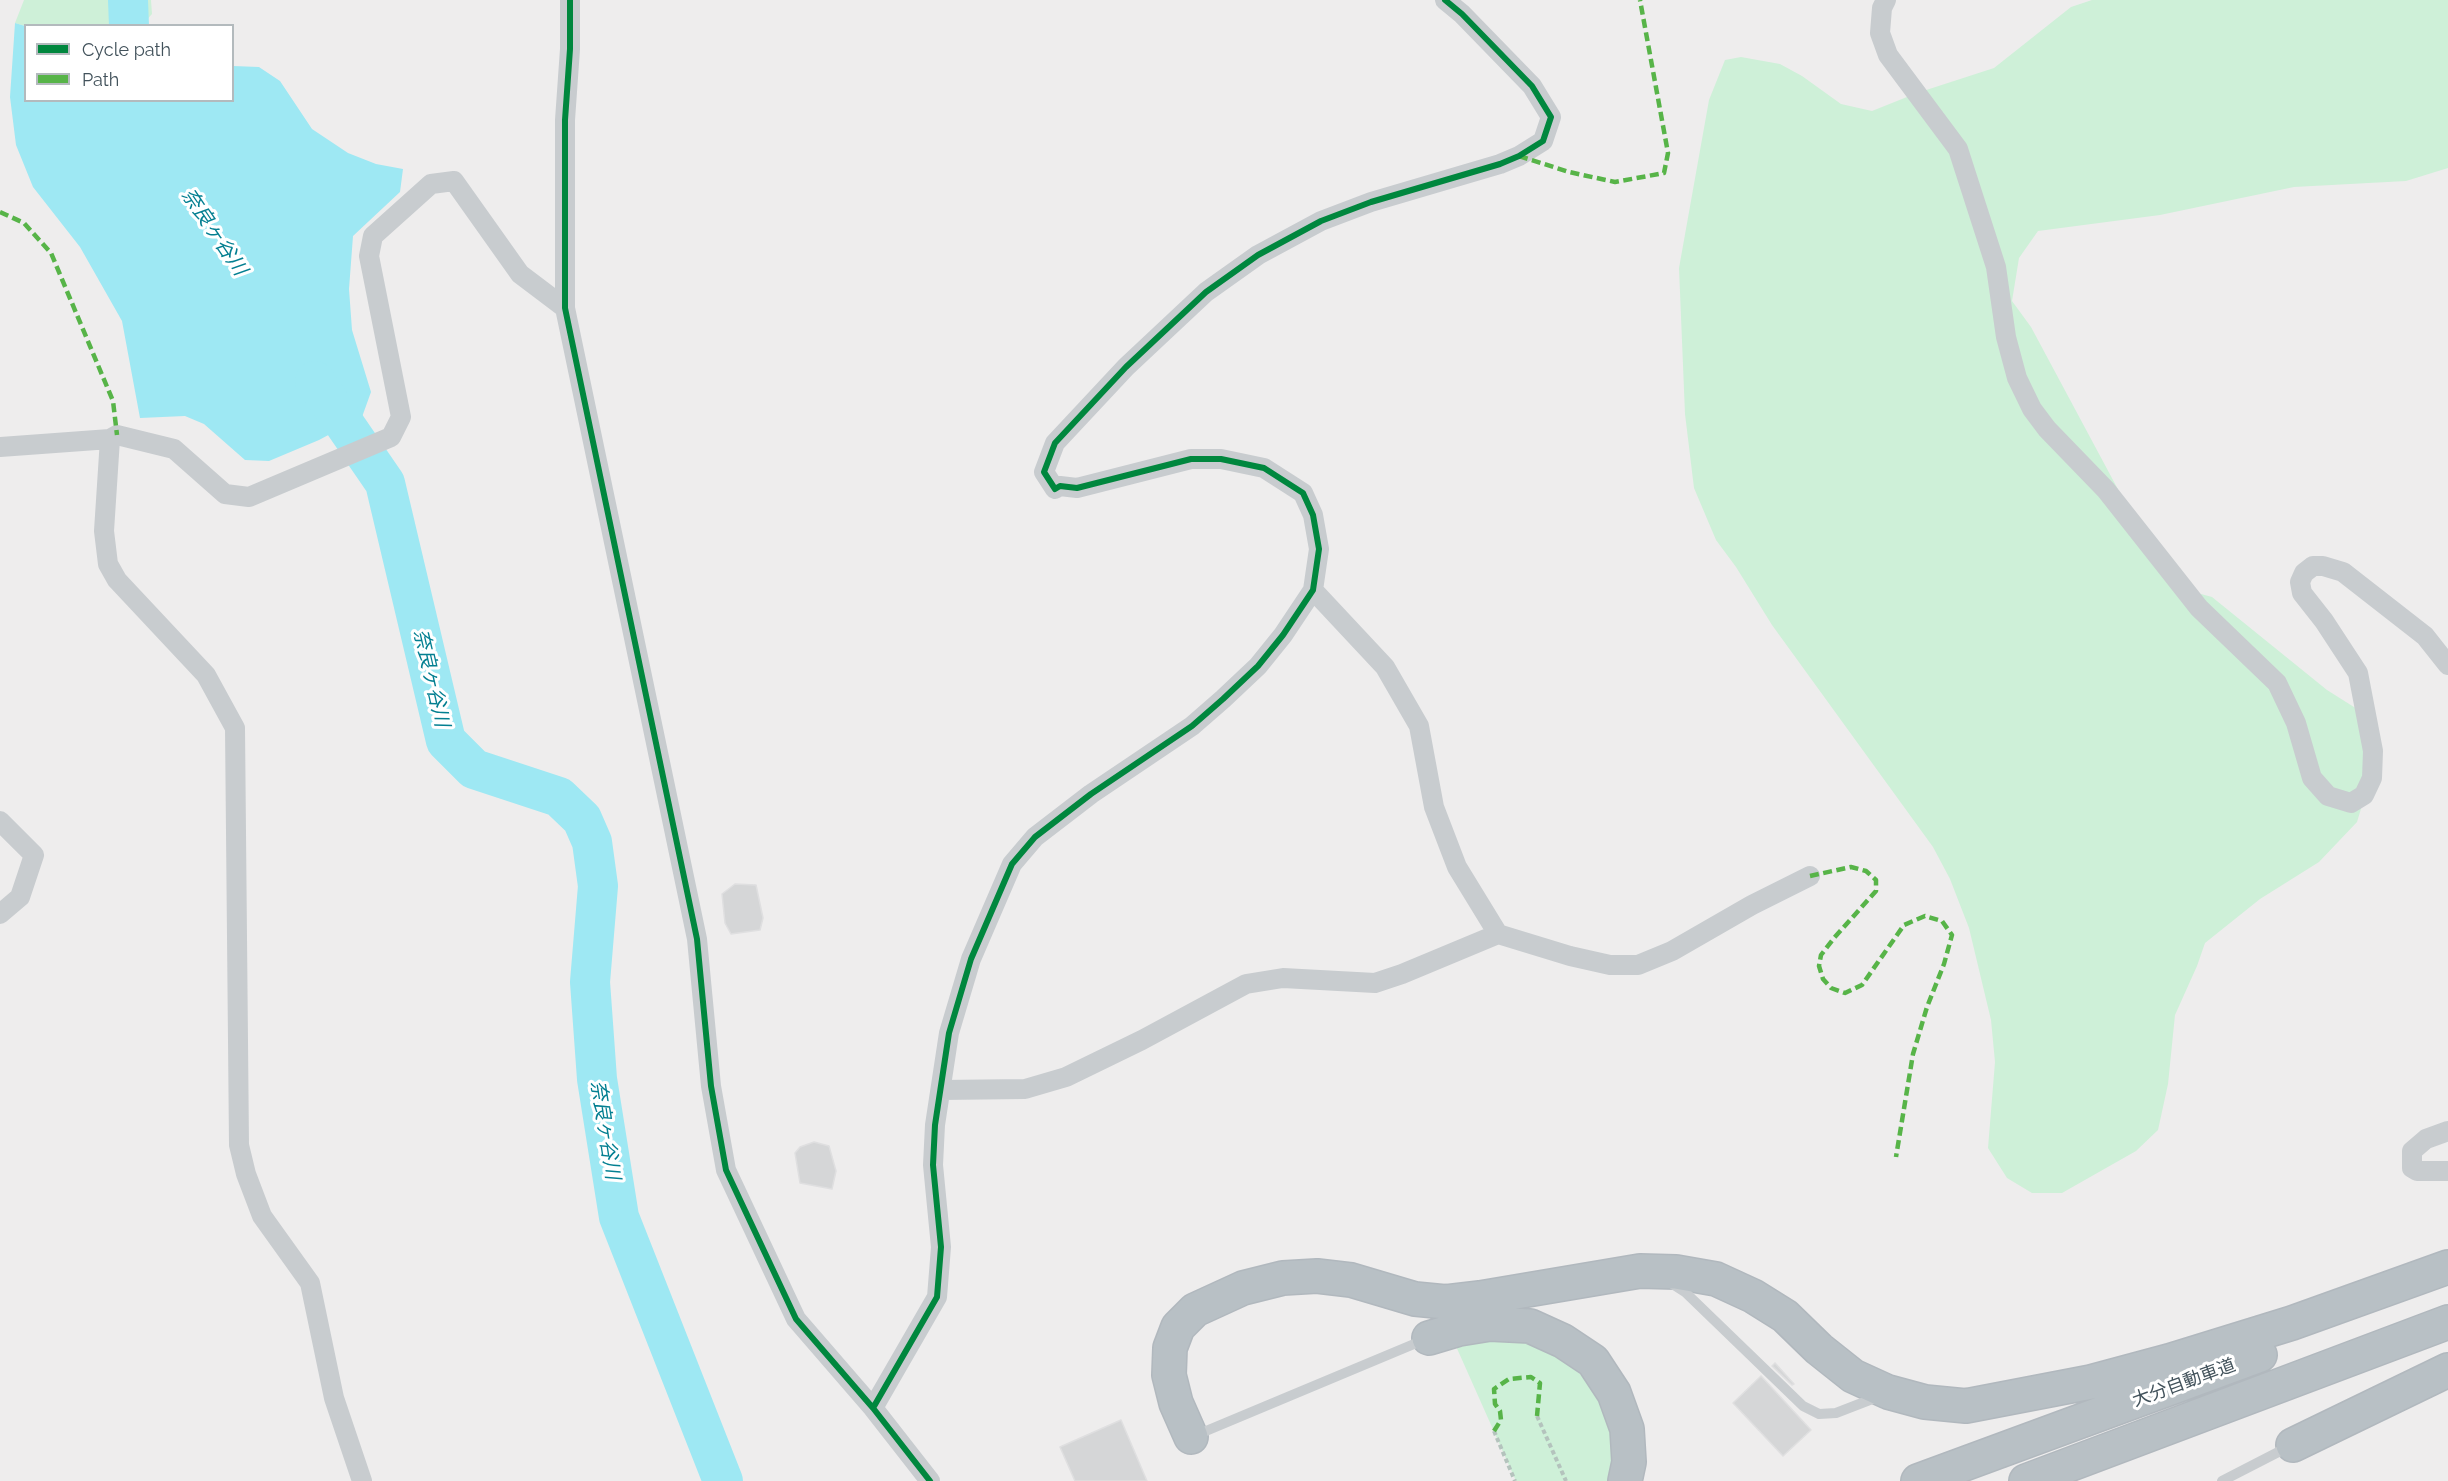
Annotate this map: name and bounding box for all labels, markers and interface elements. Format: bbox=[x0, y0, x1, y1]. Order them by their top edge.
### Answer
legend bbox=[24, 24, 234, 102]
text: Cycle path bbox=[82, 39, 171, 60]
text: Path bbox=[82, 69, 119, 90]
water label: 奈良ヶ谷川 bbox=[176, 184, 252, 280]
water label: 奈良ヶ谷川 bbox=[408, 627, 454, 729]
water label: 奈良ヶ谷川 bbox=[585, 1079, 625, 1181]
street label: 大分自動車道 bbox=[2130, 1354, 2238, 1412]

